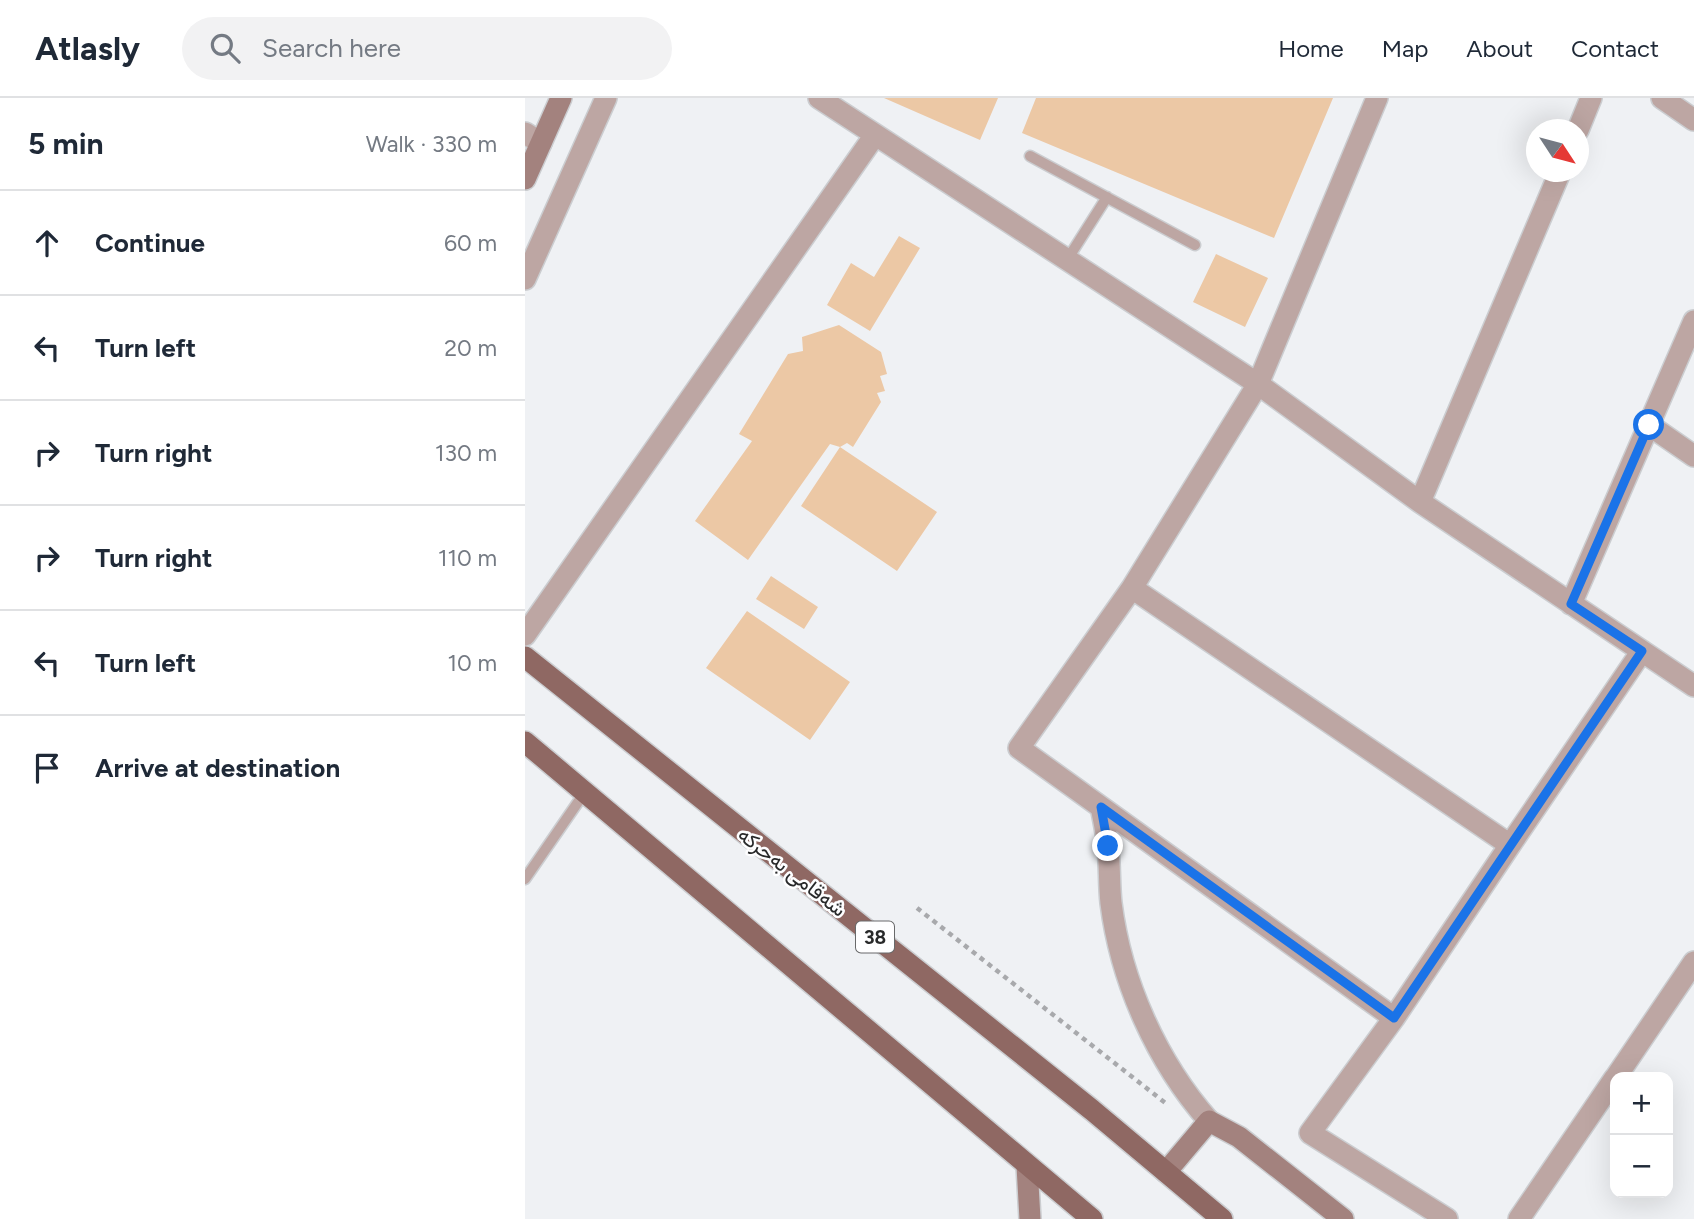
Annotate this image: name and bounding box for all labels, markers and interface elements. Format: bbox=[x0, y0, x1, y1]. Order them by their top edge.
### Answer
search box bbox=[182, 17, 672, 80]
text: Atlasly bbox=[35, 29, 140, 68]
icon: search bbox=[206, 29, 244, 67]
text: Search here bbox=[262, 32, 401, 64]
text: Home bbox=[1278, 34, 1344, 63]
text: Map bbox=[1382, 34, 1428, 63]
text: About bbox=[1466, 34, 1533, 63]
text: Contact bbox=[1571, 34, 1659, 63]
north arrow bbox=[1526, 119, 1589, 182]
text: 5 min bbox=[28, 125, 104, 162]
text: Walk · 330 m bbox=[366, 130, 497, 158]
icon: ahead bbox=[28, 224, 66, 262]
text: Continue bbox=[95, 227, 205, 259]
text: 60 m bbox=[444, 229, 497, 257]
icon: left bbox=[28, 329, 66, 367]
text: Turn left bbox=[95, 332, 196, 364]
text: 20 m bbox=[444, 334, 497, 362]
route start bbox=[1633, 409, 1664, 440]
icon: right bbox=[28, 434, 66, 472]
text: Turn right bbox=[95, 437, 212, 469]
text: 130 m bbox=[435, 439, 497, 467]
icon: right bbox=[28, 539, 66, 577]
text: Turn right bbox=[95, 542, 212, 574]
text: 110 m bbox=[438, 544, 497, 572]
icon: left bbox=[28, 644, 66, 682]
text: Turn left bbox=[95, 647, 196, 679]
text: 10 m bbox=[448, 649, 497, 677]
icon: arrive bbox=[28, 749, 66, 787]
text: Arrive at destination bbox=[95, 752, 340, 784]
street label: شەقامی بەحرکە bbox=[733, 822, 851, 922]
route end bbox=[1092, 830, 1123, 861]
road number: 38 bbox=[856, 922, 894, 952]
map controls bbox=[1610, 1072, 1673, 1198]
button: + bbox=[1610, 1072, 1673, 1135]
button: − bbox=[1610, 1135, 1673, 1198]

